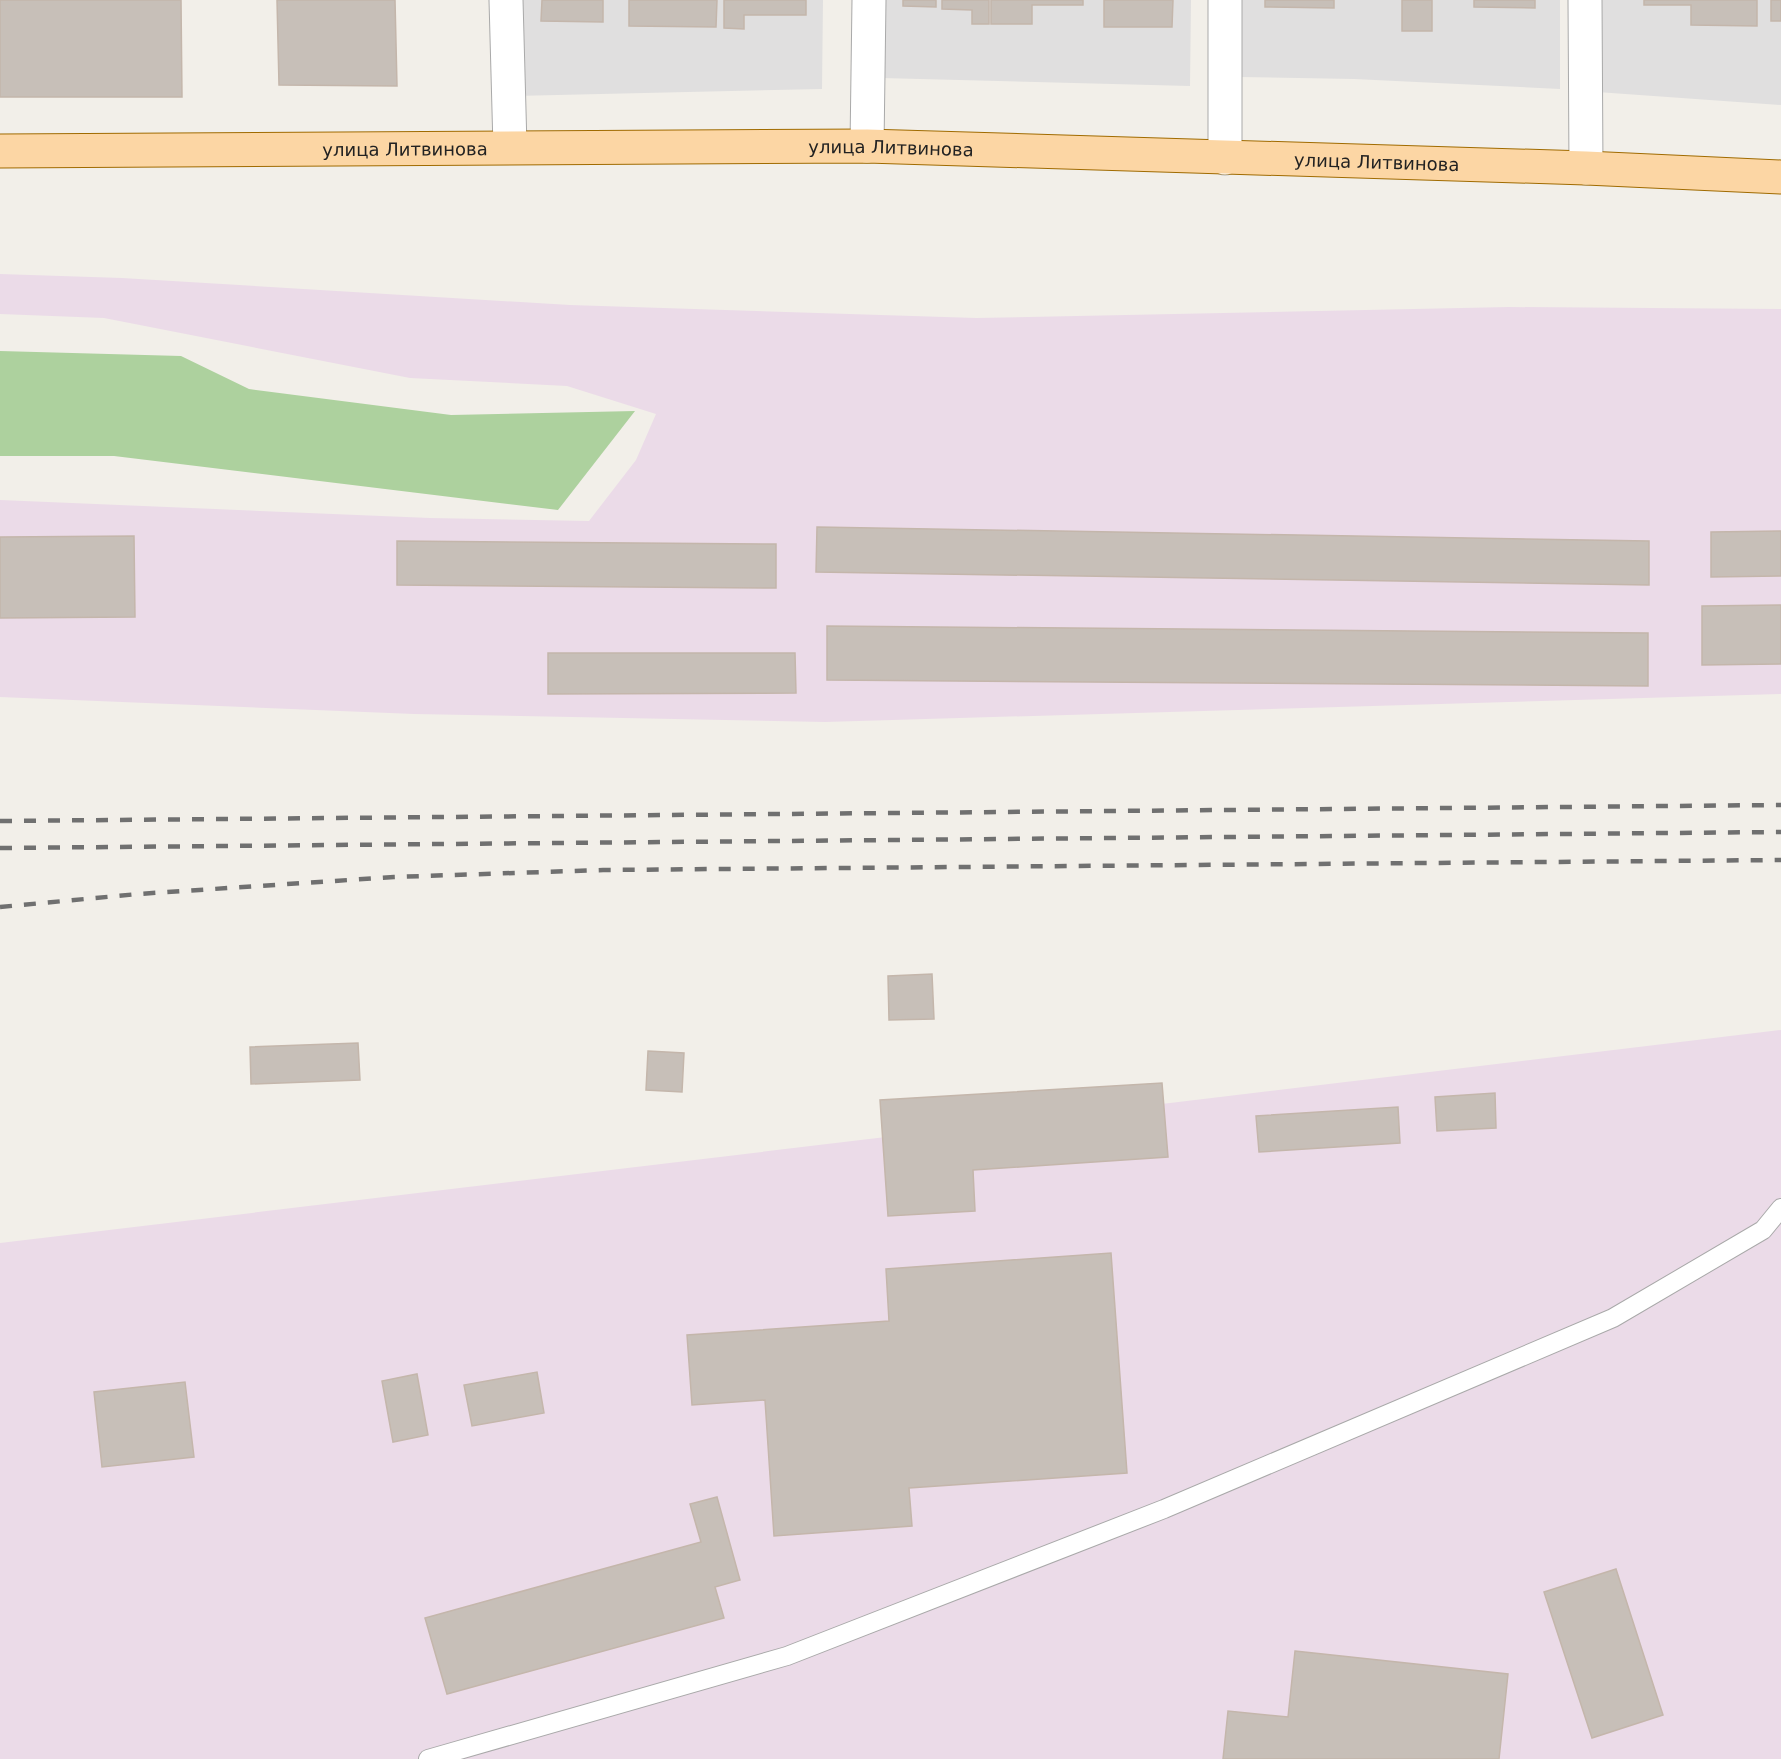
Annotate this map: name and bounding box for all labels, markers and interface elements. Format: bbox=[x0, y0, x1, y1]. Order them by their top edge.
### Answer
street label: улица Литвинова bbox=[808, 135, 974, 160]
street label: улица Литвинова bbox=[322, 138, 488, 160]
street label: улица Литвинова bbox=[1294, 149, 1460, 175]

